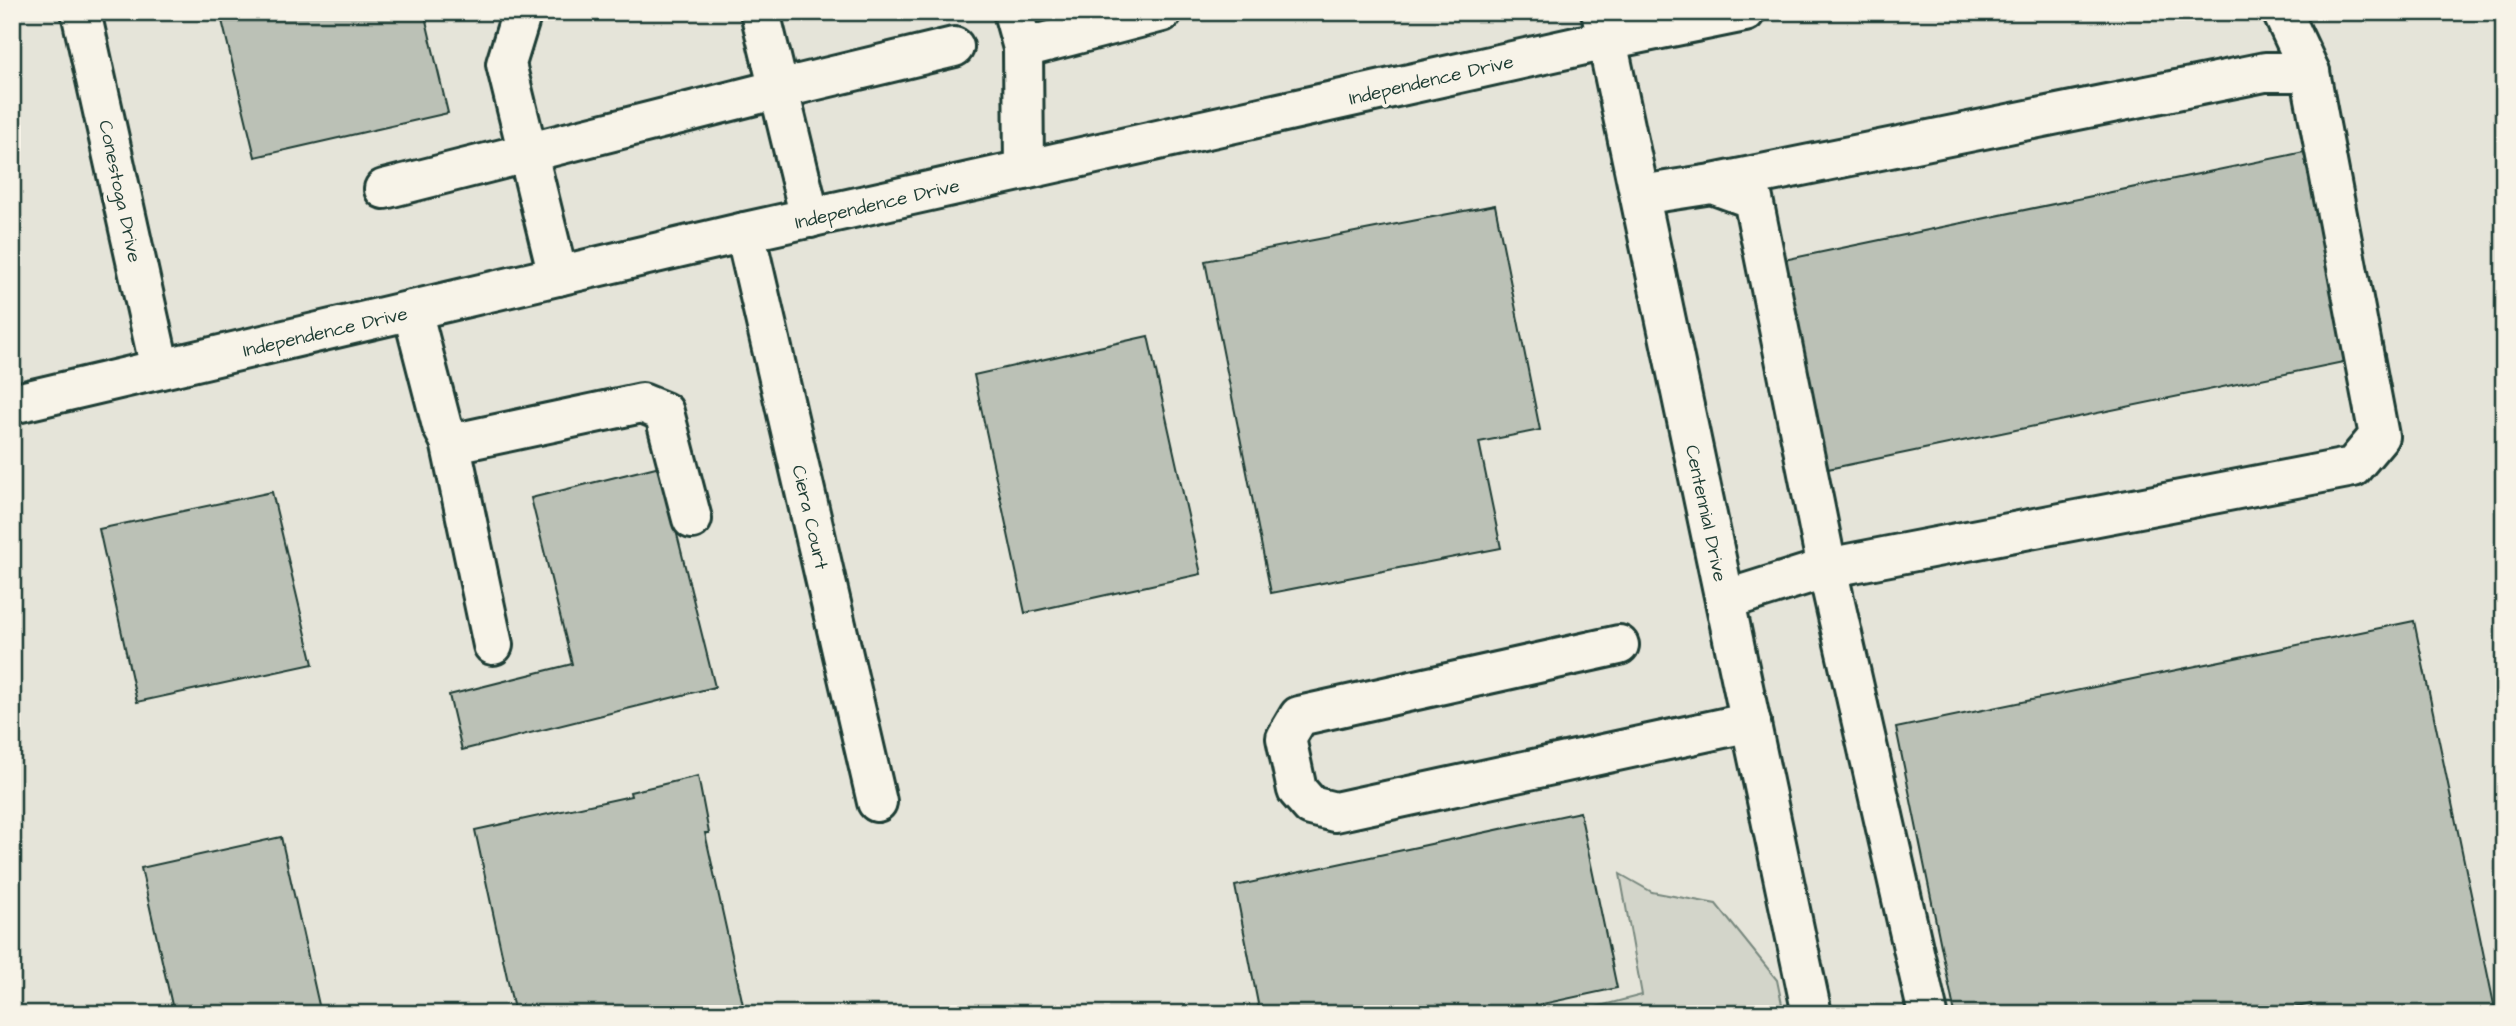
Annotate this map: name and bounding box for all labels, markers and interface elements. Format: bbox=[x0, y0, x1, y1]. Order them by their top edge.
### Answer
street label: Independence Drive bbox=[1346, 48, 1516, 113]
street label: Conestoga Drive bbox=[90, 118, 148, 265]
street label: Independence Drive bbox=[792, 172, 962, 237]
street label: Independence Drive bbox=[240, 300, 410, 365]
street label: Centennial Drive bbox=[1678, 442, 1733, 584]
street label: Ciera Court bbox=[784, 462, 835, 572]

